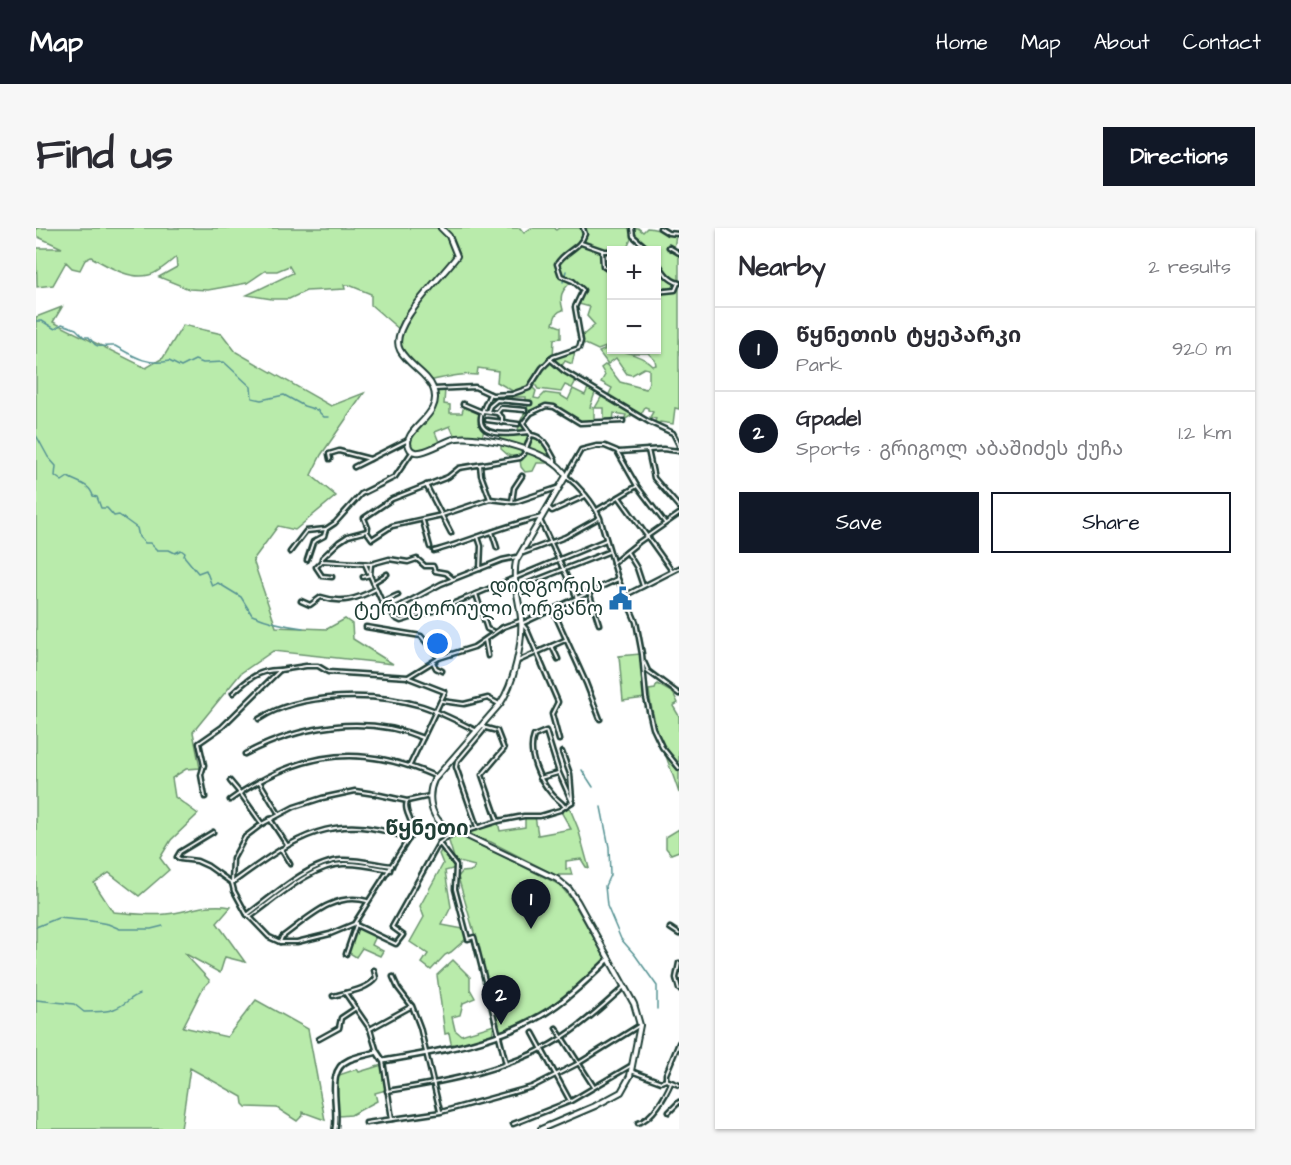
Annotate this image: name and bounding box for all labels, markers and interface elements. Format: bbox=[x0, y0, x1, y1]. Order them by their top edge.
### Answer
text: Map bbox=[30, 23, 83, 62]
text: Home bbox=[936, 28, 988, 57]
text: Map bbox=[1021, 28, 1061, 57]
text: About bbox=[1094, 28, 1150, 57]
text: Contact bbox=[1183, 28, 1261, 57]
text: Find us bbox=[36, 127, 173, 185]
button: Directions bbox=[1103, 127, 1255, 186]
map controls bbox=[607, 246, 661, 354]
button: + bbox=[607, 246, 661, 300]
text: Nearby bbox=[739, 249, 826, 285]
text: 2 results bbox=[1148, 253, 1231, 281]
button: − bbox=[607, 300, 661, 354]
text: წყნეთის ტყეპარკი bbox=[796, 320, 1021, 351]
text: 1 bbox=[757, 335, 760, 363]
text: 920 m bbox=[1172, 335, 1231, 363]
text: Park bbox=[796, 351, 842, 379]
text: Gpadel bbox=[796, 403, 861, 434]
text: 2 bbox=[753, 419, 764, 447]
text: 1.2 km bbox=[1178, 419, 1231, 447]
text: Sports · გრიგოლ აბაშიძეს ქუჩა bbox=[796, 435, 1123, 463]
button: Save bbox=[739, 492, 979, 553]
button: Share bbox=[991, 492, 1231, 553]
place label: დიდგორის ტერიტორიული ორგანო bbox=[354, 572, 603, 623]
public building icon: დიდგორის ტერიტორიული ორგანო bbox=[608, 585, 634, 611]
your location bbox=[423, 629, 452, 658]
district label: წყნეთი bbox=[385, 814, 469, 843]
pin: 1 bbox=[512, 880, 550, 929]
pin: 2 bbox=[482, 976, 520, 1025]

